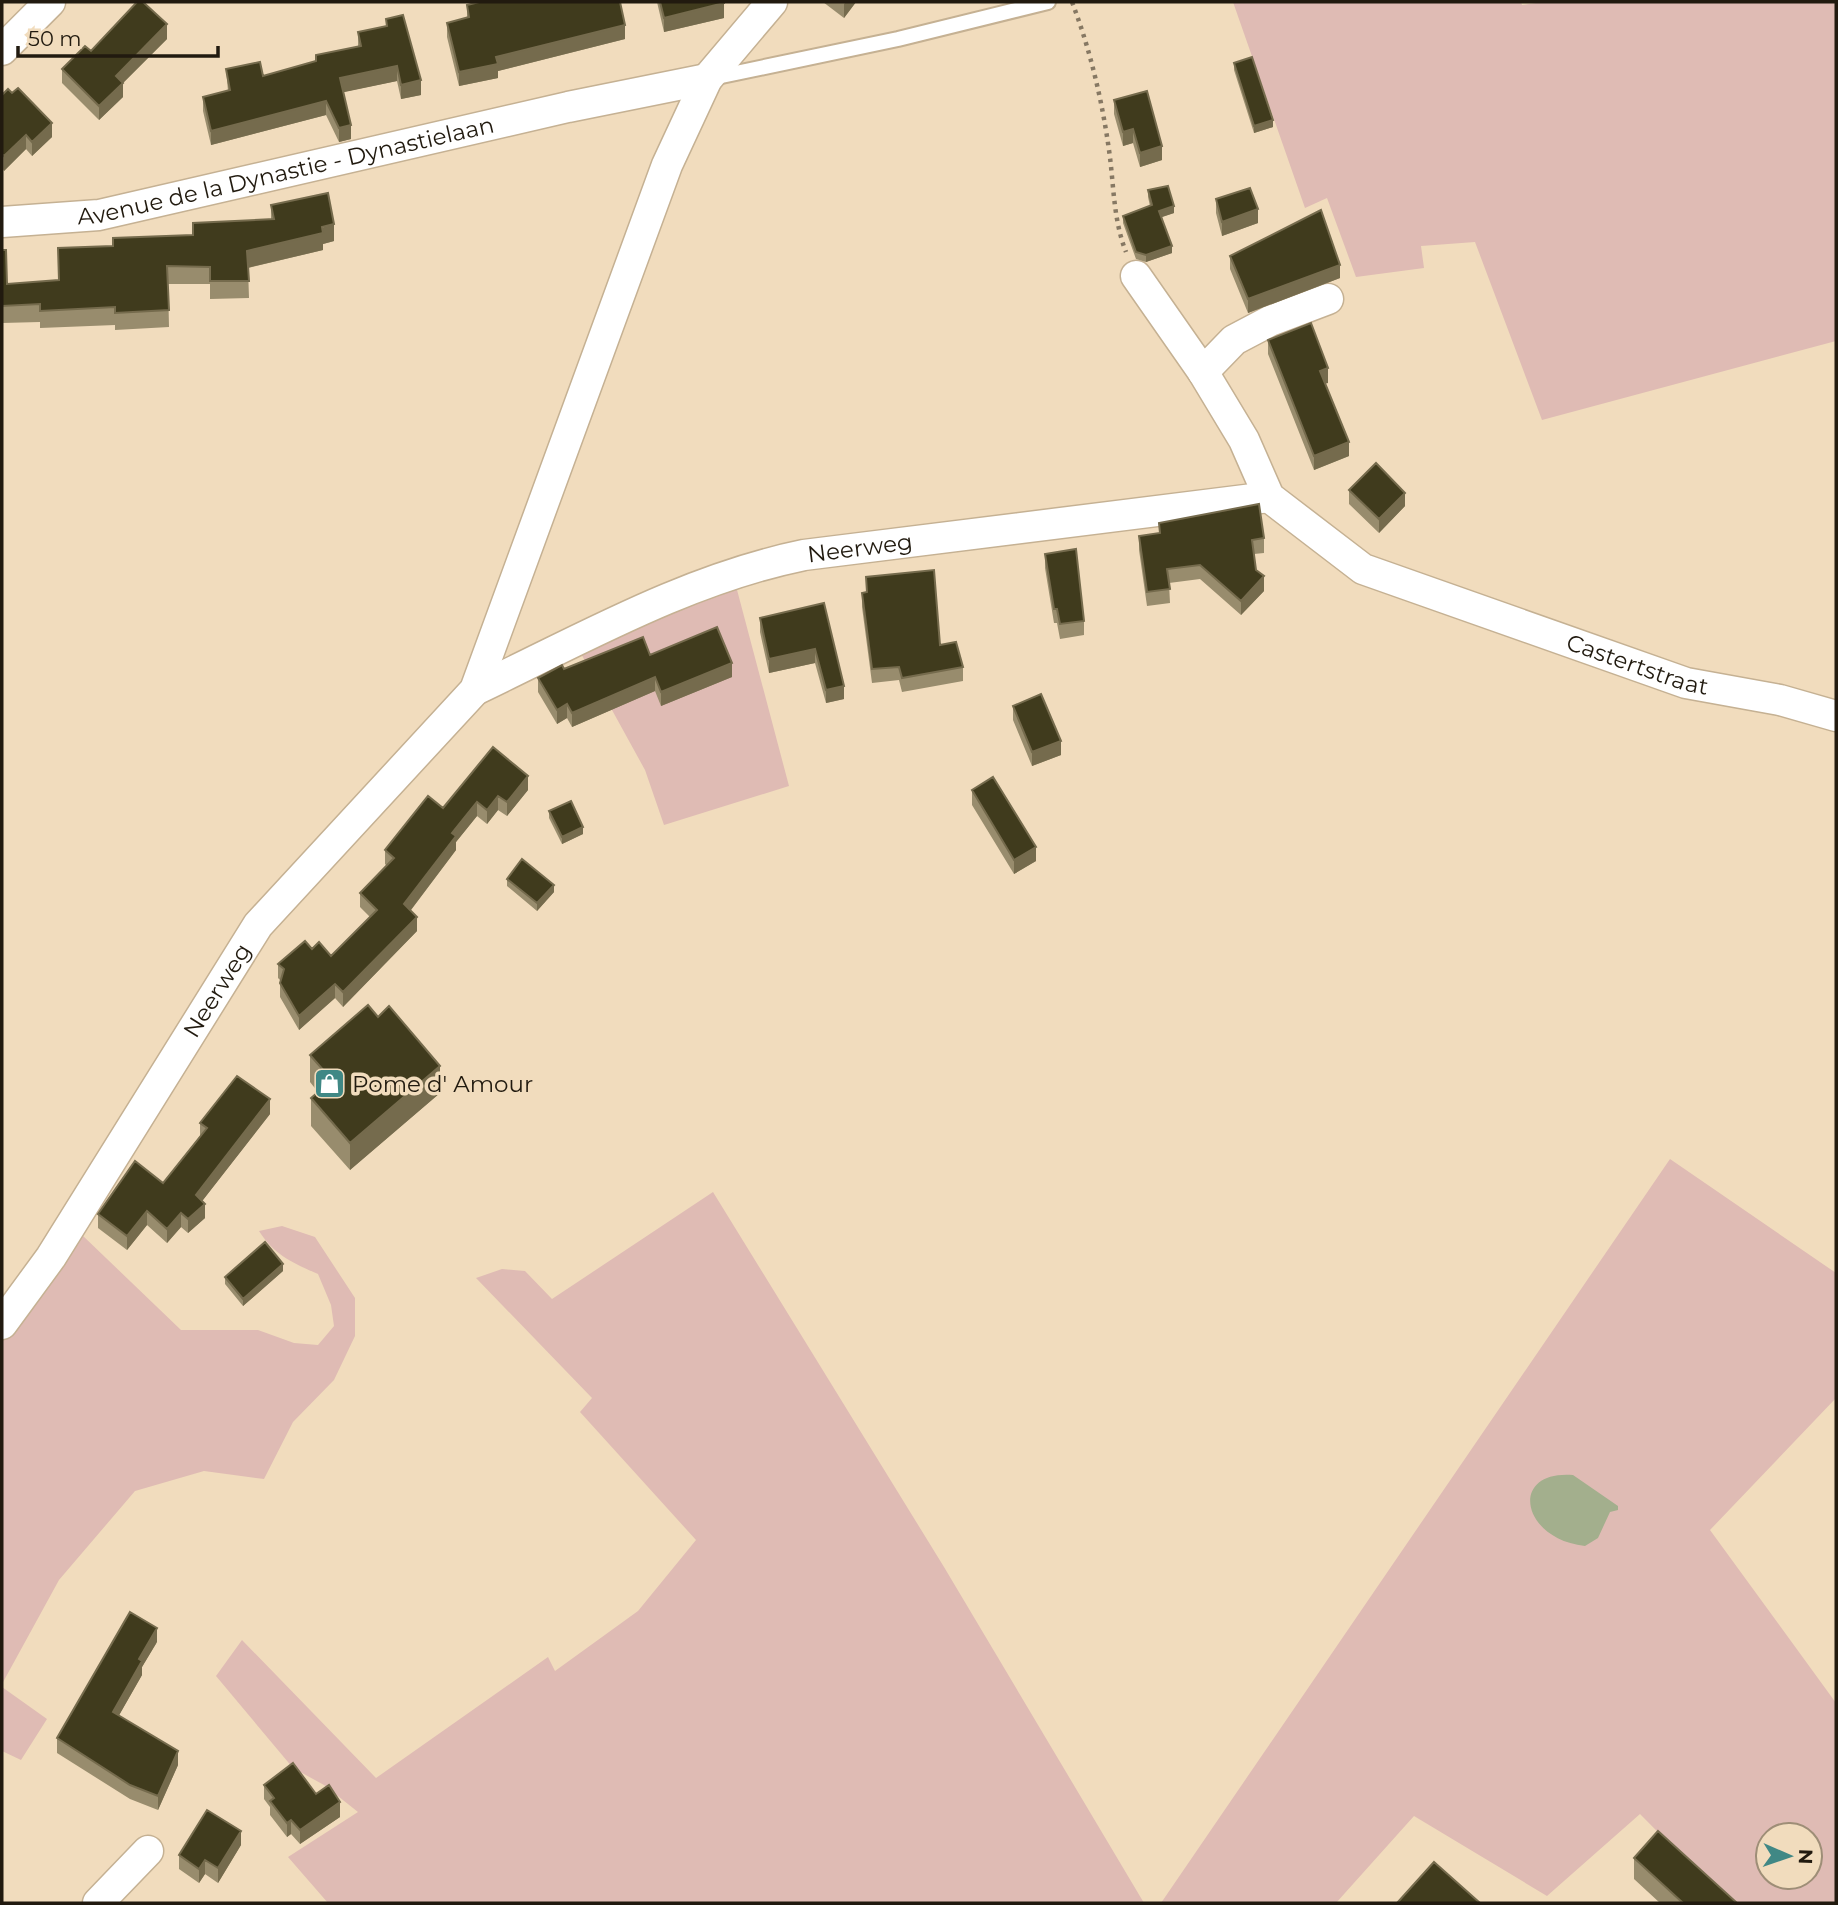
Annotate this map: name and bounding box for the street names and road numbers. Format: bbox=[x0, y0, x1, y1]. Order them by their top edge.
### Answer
street label: Avenue de la Dynastie - Dynastielaan bbox=[77, 110, 497, 231]
street label: Neerweg bbox=[806, 528, 914, 568]
street label: Castertstraat bbox=[1563, 628, 1711, 701]
street label: Neerweg bbox=[177, 938, 257, 1043]

